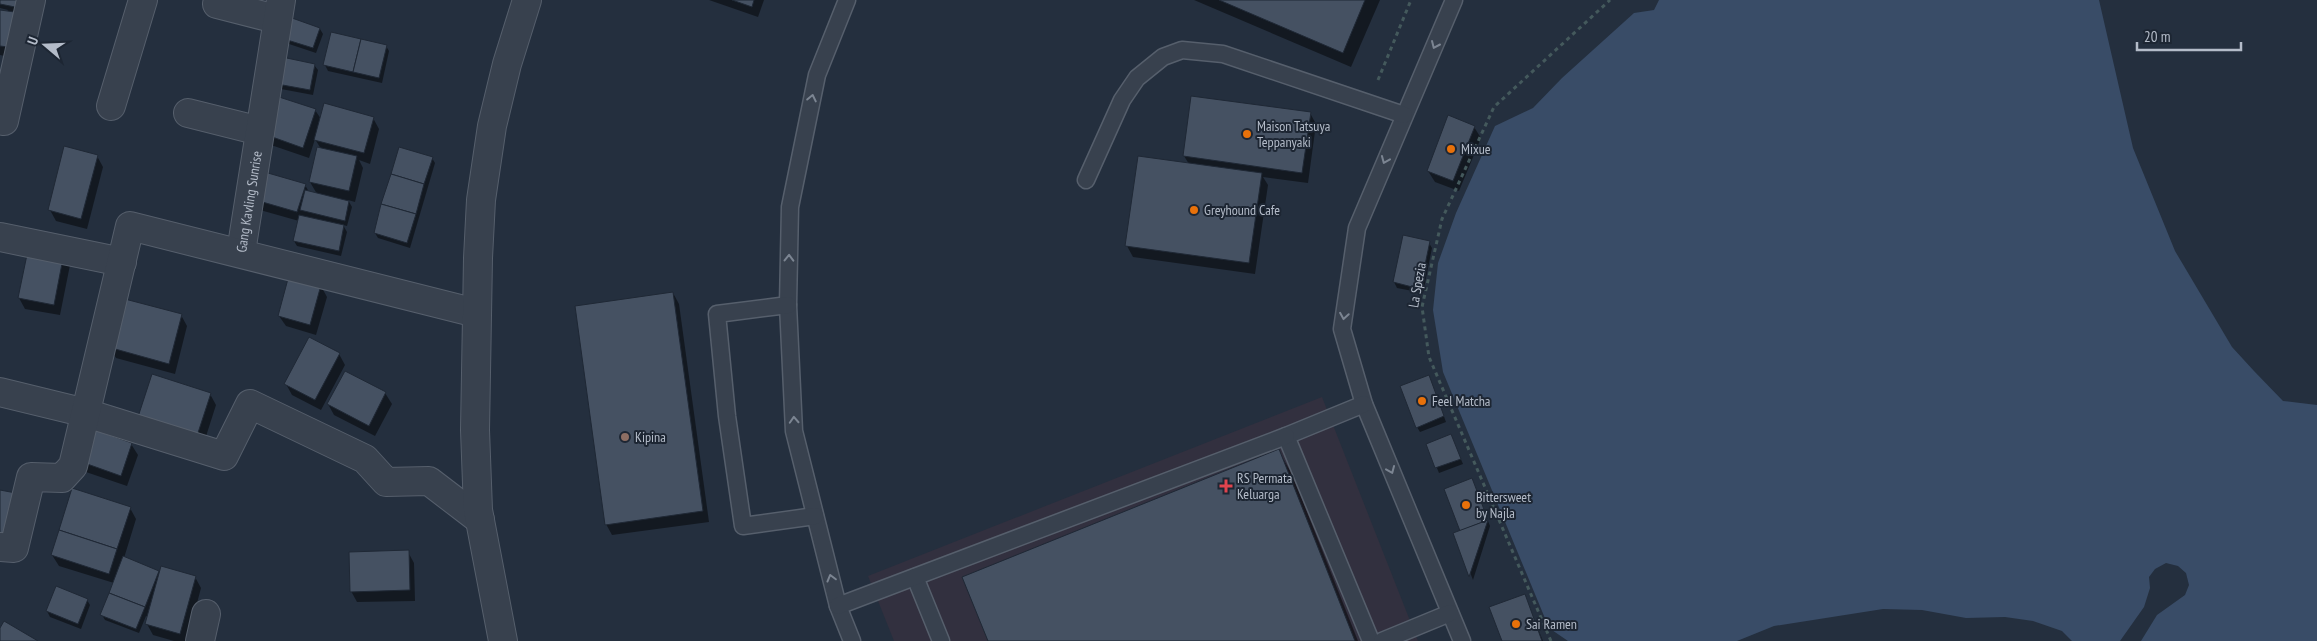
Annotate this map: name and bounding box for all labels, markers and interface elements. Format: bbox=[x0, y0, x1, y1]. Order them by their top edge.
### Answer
north arrow bbox=[20, 20, 70, 70]
scale bar bbox=[2137, 20, 2241, 52]
text: 20 m bbox=[2144, 27, 2170, 46]
text: U bbox=[23, 34, 42, 47]
one-way arrow bbox=[1430, 40, 1441, 49]
one-way arrow bbox=[806, 93, 817, 102]
place label: Maison Tatsuya Teppanyaki bbox=[1257, 117, 1330, 151]
marker: Maison Tatsuya Teppanyaki bbox=[1241, 128, 1253, 140]
place label: Mixue bbox=[1461, 140, 1491, 158]
marker: Mixue bbox=[1445, 143, 1457, 155]
street label: Gang Kavling Sunrise bbox=[232, 149, 266, 254]
one-way arrow bbox=[1381, 155, 1392, 164]
place label: Greyhound Cafe bbox=[1204, 201, 1280, 219]
marker: Greyhound Cafe bbox=[1188, 204, 1200, 216]
one-way arrow bbox=[784, 254, 794, 262]
street label: La Spezia bbox=[1404, 261, 1430, 309]
one-way arrow bbox=[1339, 313, 1350, 321]
place label: Feel Matcha bbox=[1432, 392, 1490, 410]
marker: Feel Matcha bbox=[1416, 395, 1428, 407]
one-way arrow bbox=[788, 416, 799, 424]
place label: Kipina bbox=[635, 428, 666, 446]
marker: Kipina bbox=[619, 431, 631, 443]
one-way arrow bbox=[1385, 465, 1395, 474]
place label: RS Permata Keluarga bbox=[1237, 469, 1292, 503]
marker: RS Permata Keluarga bbox=[1219, 479, 1233, 493]
place label: Bittersweet by Najla bbox=[1476, 488, 1531, 522]
marker: Bittersweet by Najla bbox=[1460, 499, 1472, 511]
one-way arrow bbox=[826, 574, 837, 583]
place label: Sai Ramen bbox=[1526, 615, 1577, 633]
marker: Sai Ramen bbox=[1510, 618, 1522, 630]

